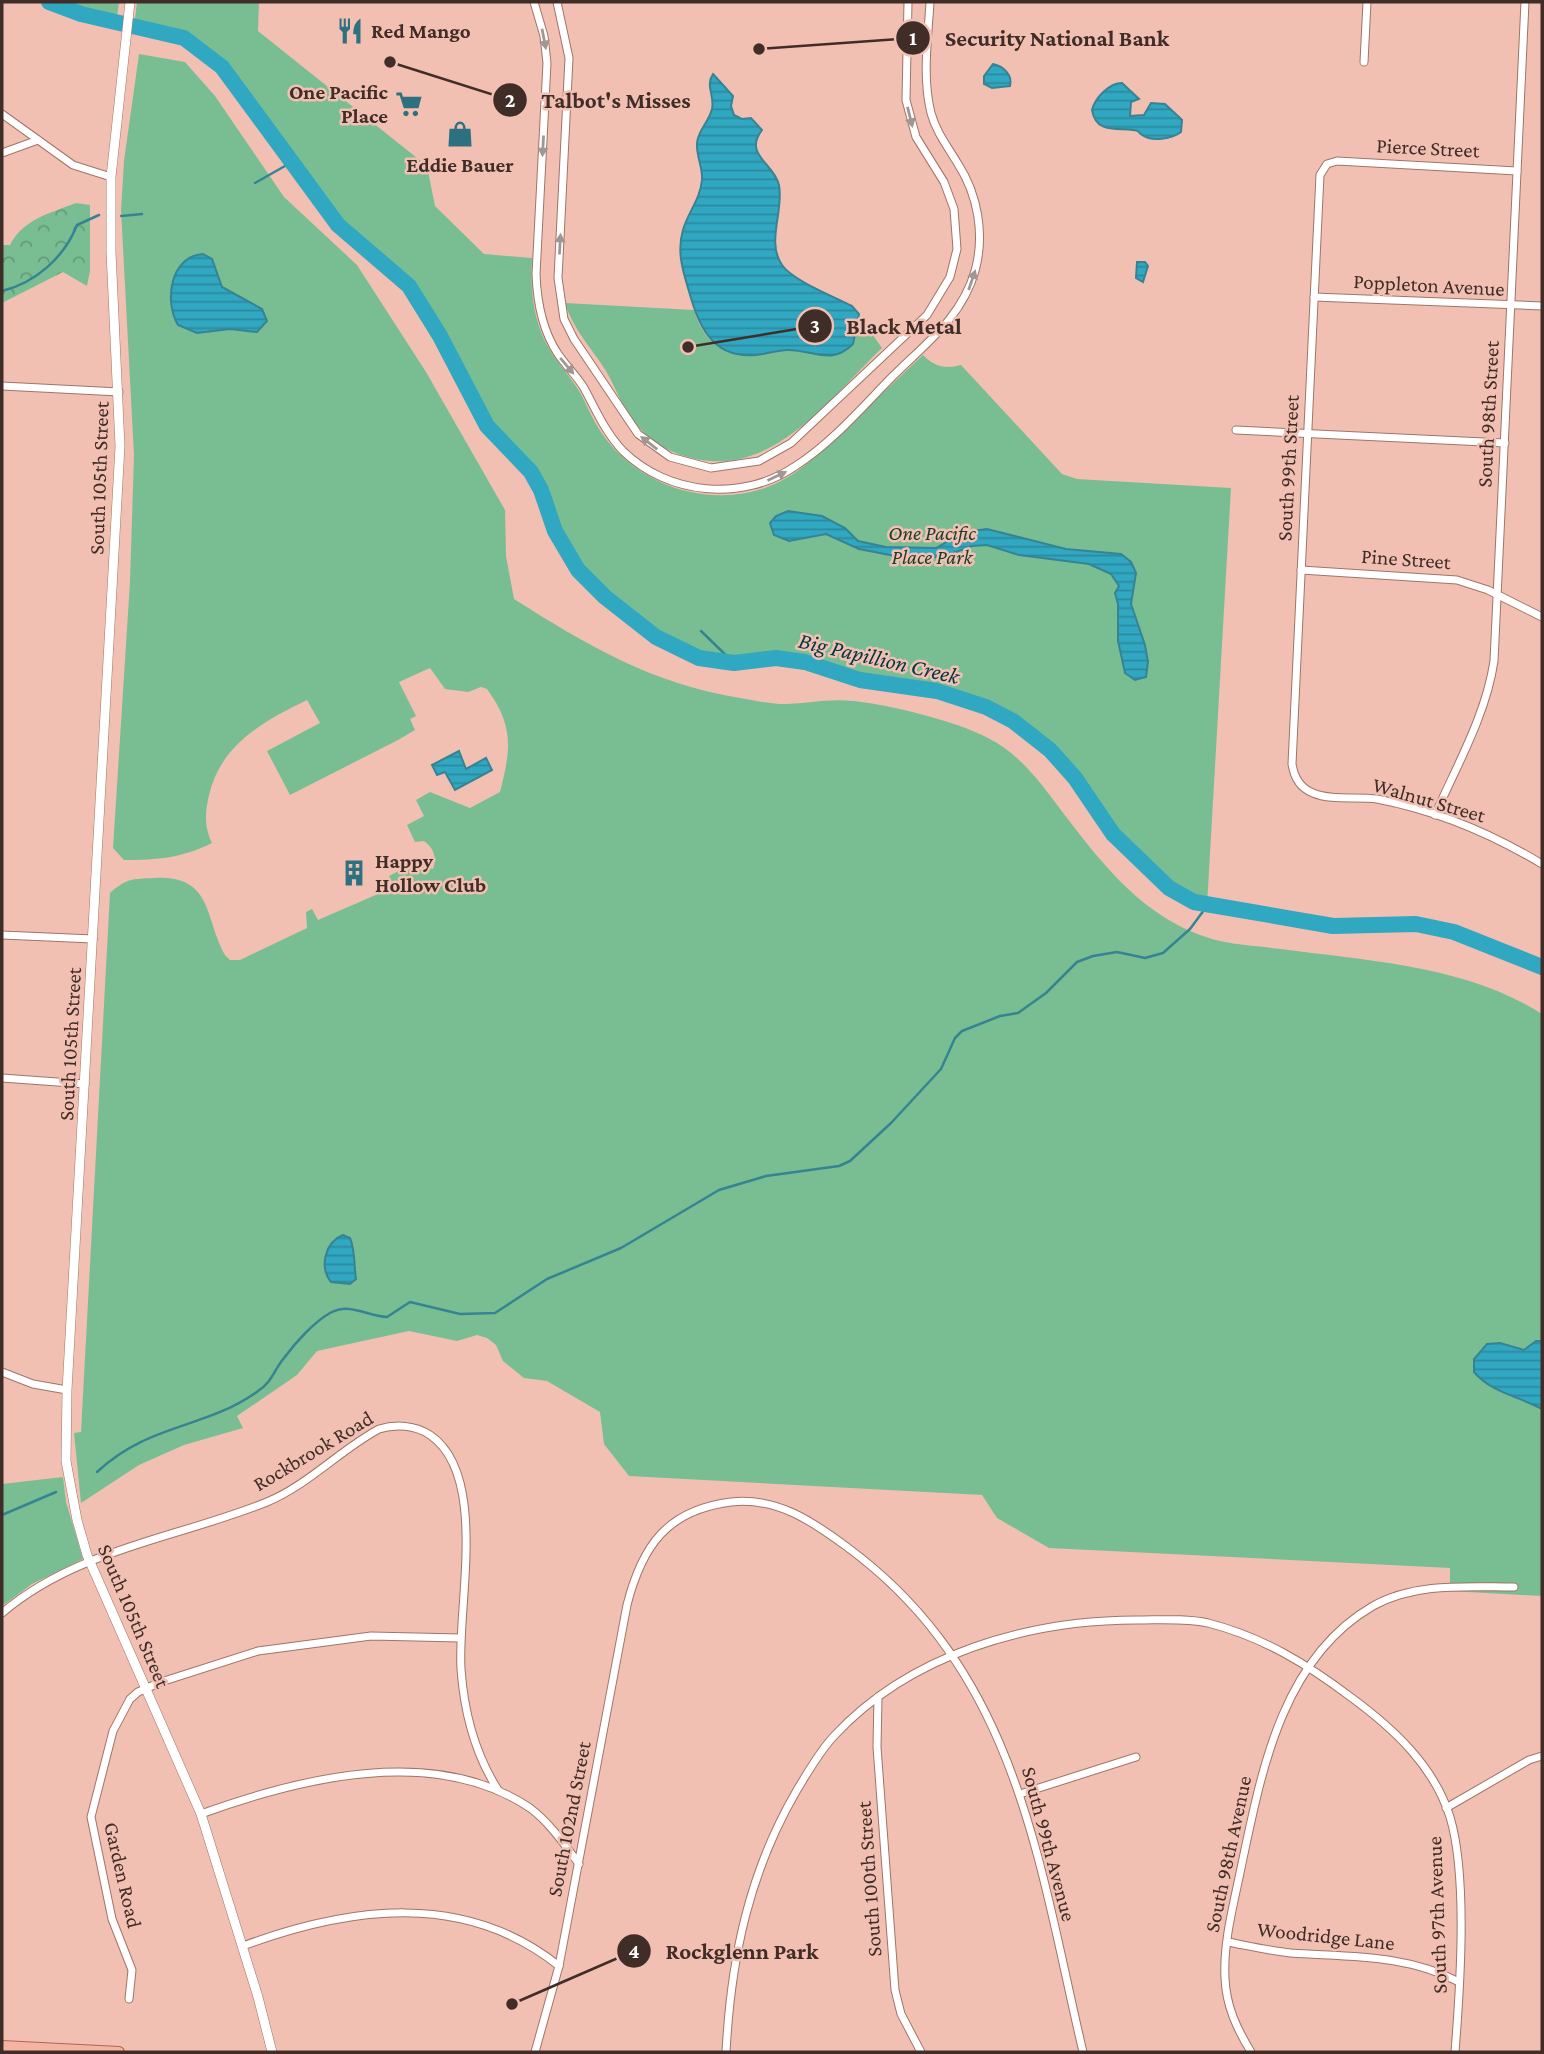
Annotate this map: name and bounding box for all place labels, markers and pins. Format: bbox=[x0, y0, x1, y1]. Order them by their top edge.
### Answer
restaurant icon: Red Mango bbox=[335, 16, 365, 46]
callout: Security National Bank bbox=[895, 16, 1183, 60]
place label: Red Mango bbox=[371, 19, 471, 43]
callout: Talbot's Misses bbox=[492, 78, 705, 122]
place label: One Pacific Place bbox=[289, 80, 389, 128]
supermarket icon: One Pacific Place bbox=[394, 89, 424, 119]
shop icon: Eddie Bauer bbox=[445, 119, 475, 149]
place label: Eddie Bauer bbox=[406, 153, 514, 177]
callout: Black Metal bbox=[797, 304, 976, 348]
place label: Happy Hollow Club bbox=[375, 849, 486, 897]
building icon: Happy Hollow Club bbox=[339, 858, 369, 888]
callout: Rockglenn Park bbox=[617, 1929, 833, 1973]

